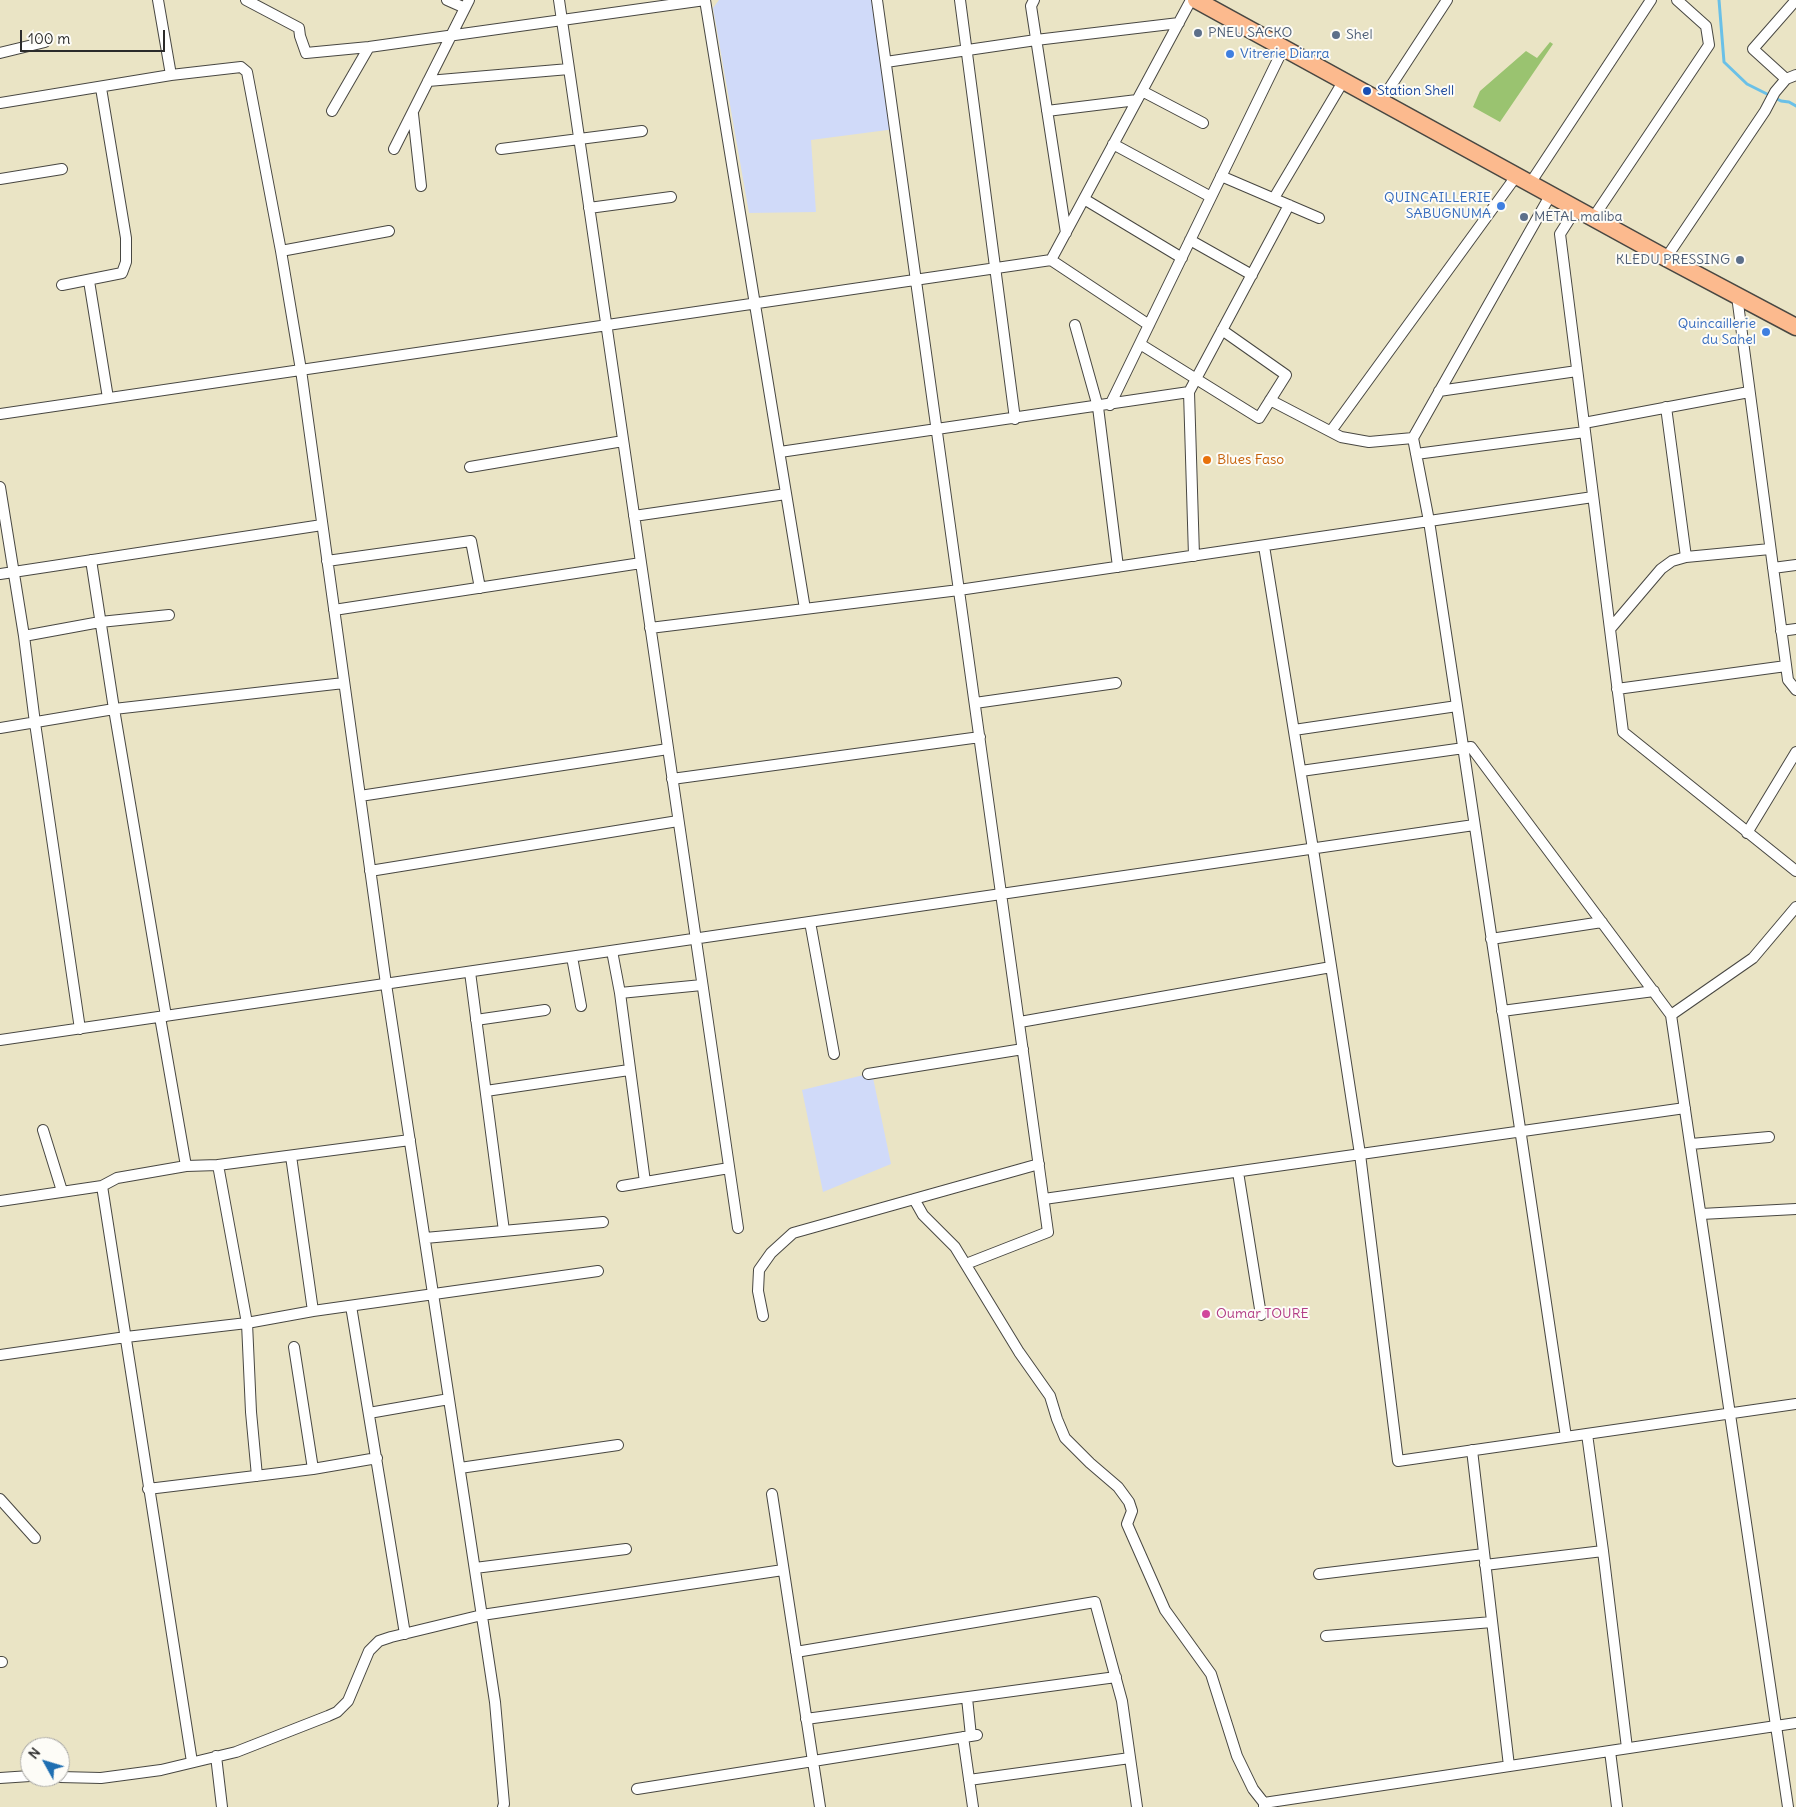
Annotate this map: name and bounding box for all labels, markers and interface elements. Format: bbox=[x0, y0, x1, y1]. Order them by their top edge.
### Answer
scale bar bbox=[22, 20, 168, 52]
place label: PNEU SACKO bbox=[1208, 25, 1292, 41]
marker: PNEU SACKO bbox=[1192, 27, 1204, 39]
place label: Shel bbox=[1346, 27, 1373, 43]
text: 100 m bbox=[28, 29, 70, 48]
marker: Shel bbox=[1330, 29, 1342, 41]
place label: Vitrerie Diarra bbox=[1240, 46, 1329, 62]
marker: Vitrerie Diarra bbox=[1224, 48, 1236, 60]
place label: Station Shell bbox=[1377, 83, 1454, 99]
marker: Station Shell bbox=[1361, 85, 1373, 97]
place label: QUINCAILLERIE SABUGNUMA bbox=[1384, 190, 1491, 222]
marker: QUINCAILLERIE SABUGNUMA bbox=[1495, 200, 1507, 212]
place label: METAL maliba bbox=[1534, 209, 1623, 225]
marker: METAL maliba bbox=[1518, 211, 1530, 223]
place label: KLEDU PRESSING bbox=[1616, 252, 1730, 268]
marker: KLEDU PRESSING bbox=[1734, 254, 1746, 266]
place label: Quincaillerie du Sahel bbox=[1678, 316, 1756, 348]
marker: Quincaillerie du Sahel bbox=[1760, 326, 1772, 338]
place label: Blues Faso bbox=[1217, 452, 1284, 468]
marker: Blues Faso bbox=[1201, 454, 1213, 466]
place label: Oumar TOURE bbox=[1216, 1306, 1309, 1322]
marker: Oumar TOURE bbox=[1200, 1308, 1212, 1320]
north arrow bbox=[20, 1737, 70, 1787]
text: N bbox=[24, 1744, 44, 1763]

